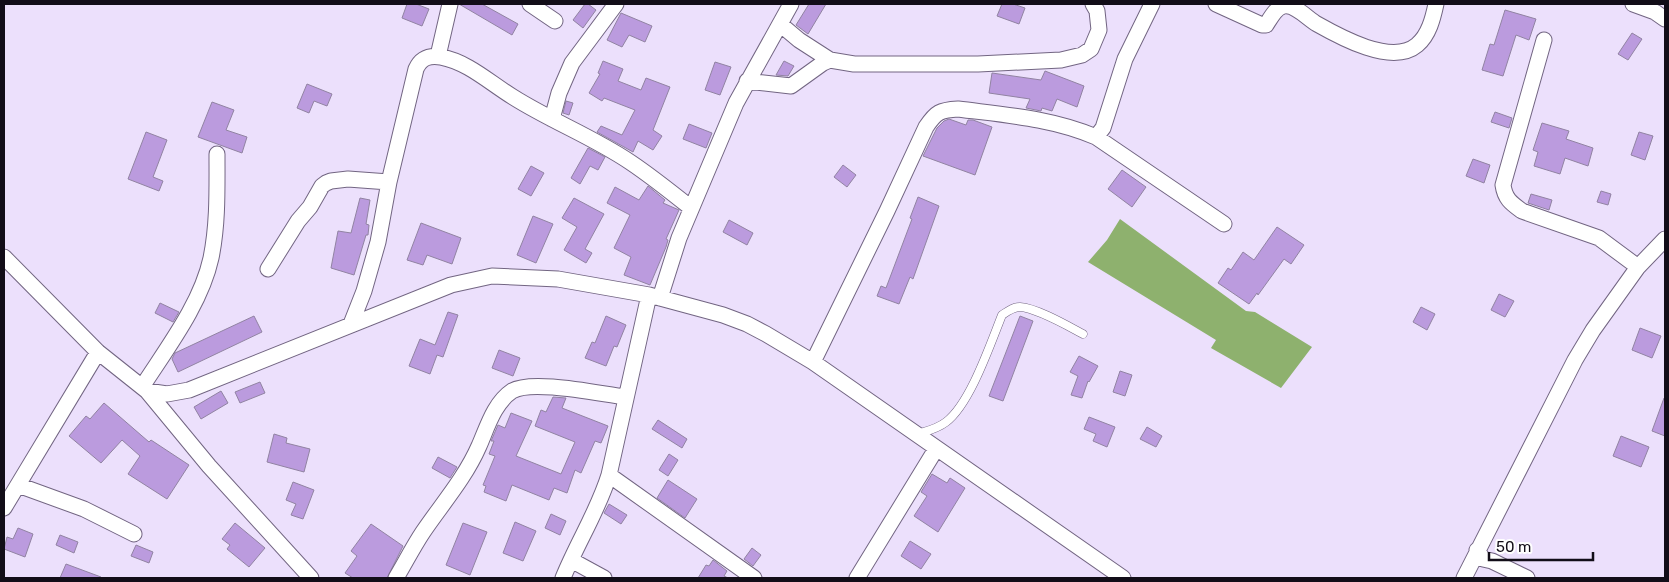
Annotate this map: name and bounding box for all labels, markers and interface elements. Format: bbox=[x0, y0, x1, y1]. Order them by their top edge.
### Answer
scale bar bbox=[1489, 530, 1593, 562]
text: 50 m bbox=[1496, 538, 1531, 556]

